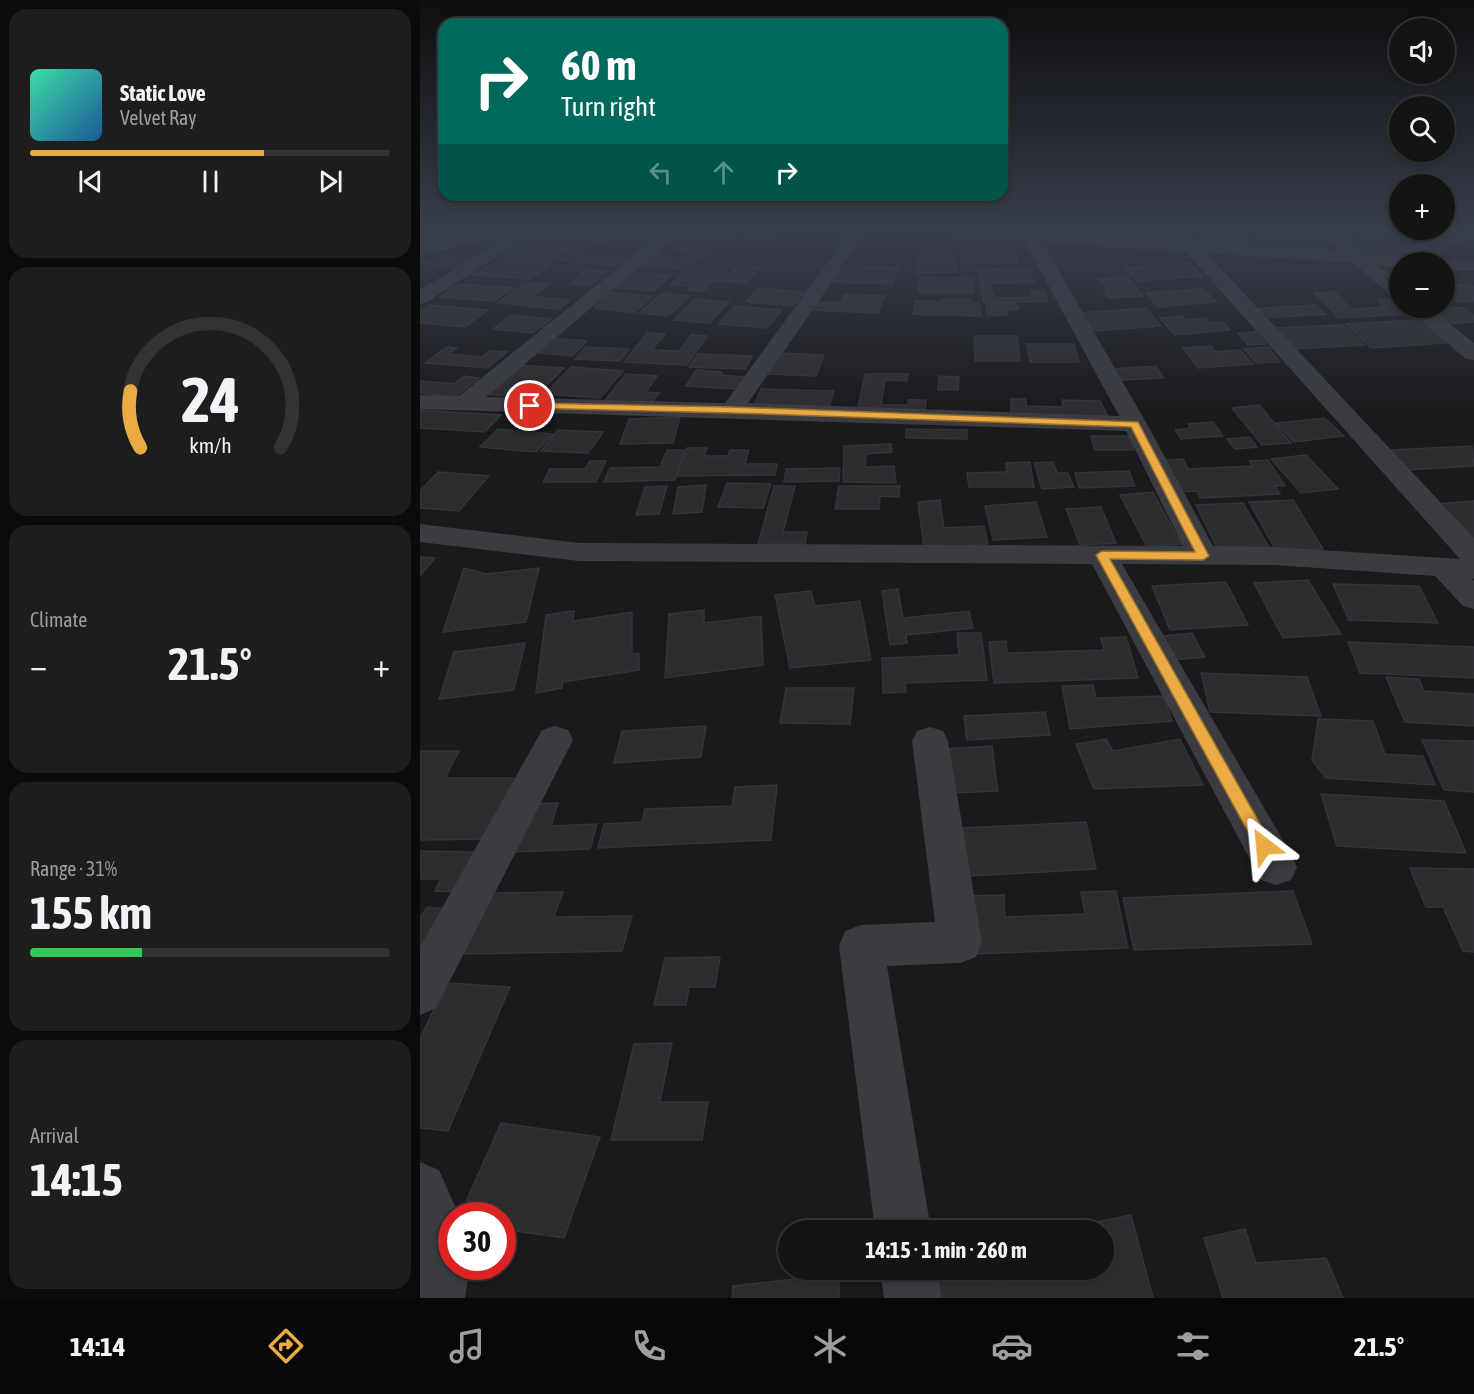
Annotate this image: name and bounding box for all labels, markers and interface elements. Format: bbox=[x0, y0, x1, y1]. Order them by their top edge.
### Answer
map controls bbox=[1389, 18, 1455, 318]
button: sound bbox=[1389, 18, 1455, 84]
text: 60 m bbox=[561, 41, 636, 89]
icon: right bbox=[462, 42, 540, 120]
text: Static Love bbox=[120, 80, 206, 106]
text: Turn right bbox=[561, 91, 656, 122]
button: search bbox=[1389, 96, 1455, 162]
text: Velvet Ray bbox=[120, 106, 197, 129]
icon: left bbox=[644, 156, 677, 189]
icon: ahead bbox=[707, 156, 740, 189]
icon: right bbox=[770, 156, 803, 189]
icon: previous bbox=[74, 165, 107, 198]
icon: pause bbox=[194, 165, 227, 198]
icon: next bbox=[314, 165, 347, 198]
button: + bbox=[1389, 174, 1455, 240]
button: − bbox=[1389, 252, 1455, 318]
text: 24 bbox=[181, 364, 239, 435]
pin bbox=[504, 380, 555, 431]
icon: arrive bbox=[513, 389, 546, 422]
text: km/h bbox=[189, 434, 231, 459]
text: Climate bbox=[30, 608, 87, 631]
text: 21.5° bbox=[168, 638, 252, 690]
text: − bbox=[30, 646, 47, 684]
text: + bbox=[373, 646, 390, 684]
position arrow bbox=[1232, 814, 1296, 878]
text: Range · 31% bbox=[30, 857, 117, 880]
text: 155 km bbox=[30, 887, 152, 939]
text: Arrival bbox=[30, 1124, 79, 1147]
text: 14:15 bbox=[30, 1154, 123, 1206]
speed limit sign: 30 bbox=[438, 1202, 516, 1280]
text: 14:15 · 1 min · 260 m bbox=[865, 1237, 1027, 1263]
icon: directions bbox=[265, 1325, 307, 1367]
icon: music bbox=[446, 1325, 488, 1367]
icon: phone bbox=[628, 1325, 670, 1367]
icon: climate bbox=[809, 1325, 851, 1367]
icon: car bbox=[991, 1325, 1033, 1367]
icon: filters bbox=[1172, 1325, 1214, 1367]
text: 14:14 bbox=[70, 1331, 125, 1362]
text: 21.5° bbox=[1354, 1331, 1404, 1362]

